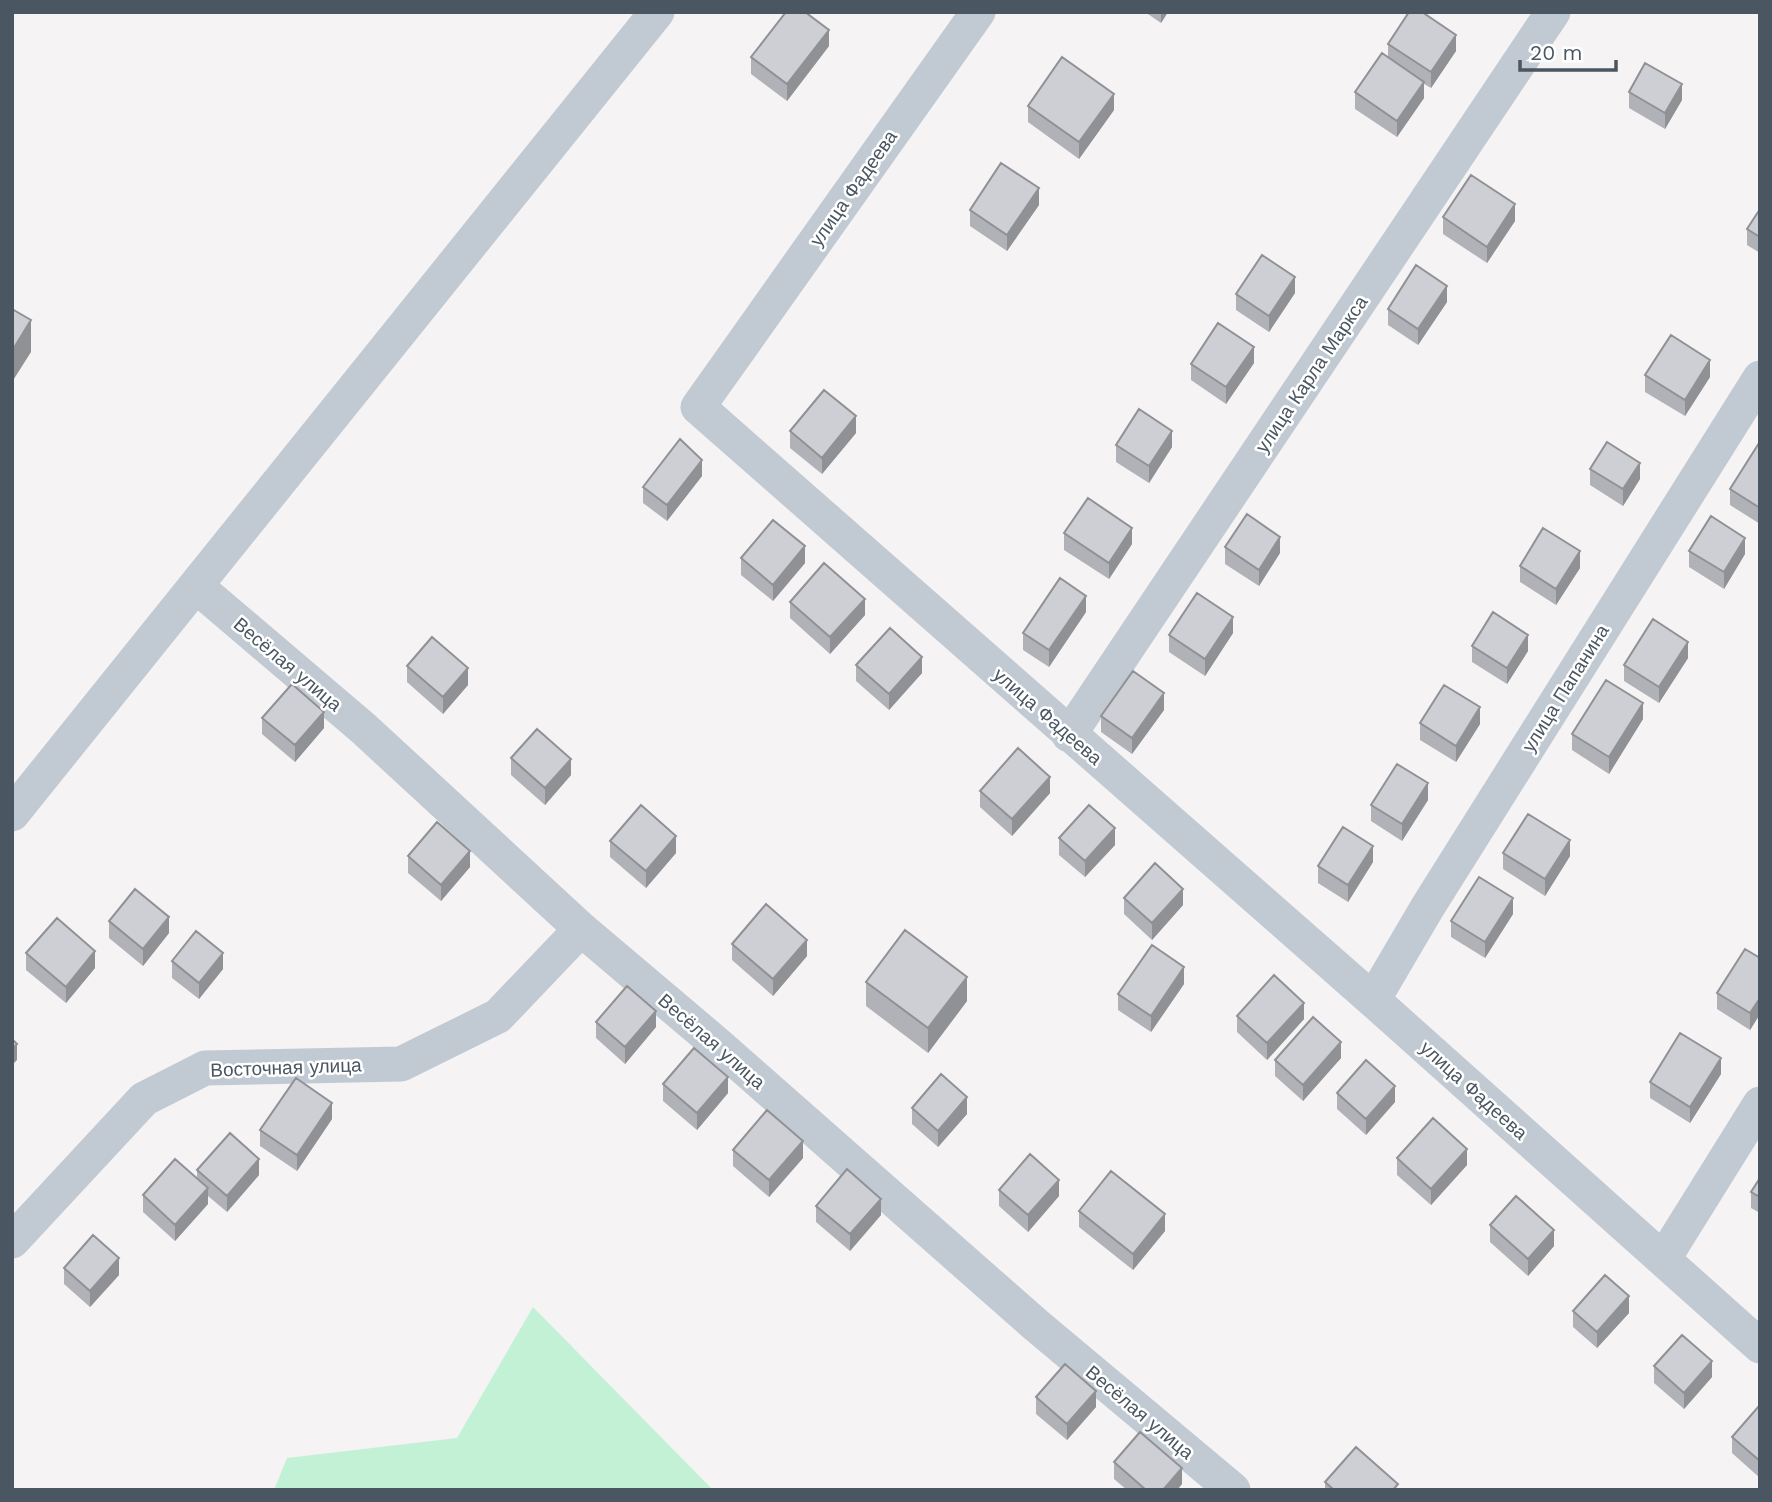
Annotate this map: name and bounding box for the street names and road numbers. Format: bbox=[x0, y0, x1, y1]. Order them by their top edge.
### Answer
street label: улица Фадеева bbox=[805, 125, 902, 251]
street label: улица Карла Маркса bbox=[1250, 291, 1373, 457]
street label: Весёлая улица bbox=[229, 613, 347, 717]
street label: улица Папанина bbox=[1517, 620, 1614, 756]
street label: улица Фадеева bbox=[989, 663, 1107, 770]
street label: Весёлая улица bbox=[654, 989, 770, 1094]
street label: улица Фадеева bbox=[1415, 1036, 1532, 1145]
street label: Восточная улица bbox=[210, 1053, 362, 1082]
street label: Весёлая улица bbox=[1081, 1361, 1199, 1465]

